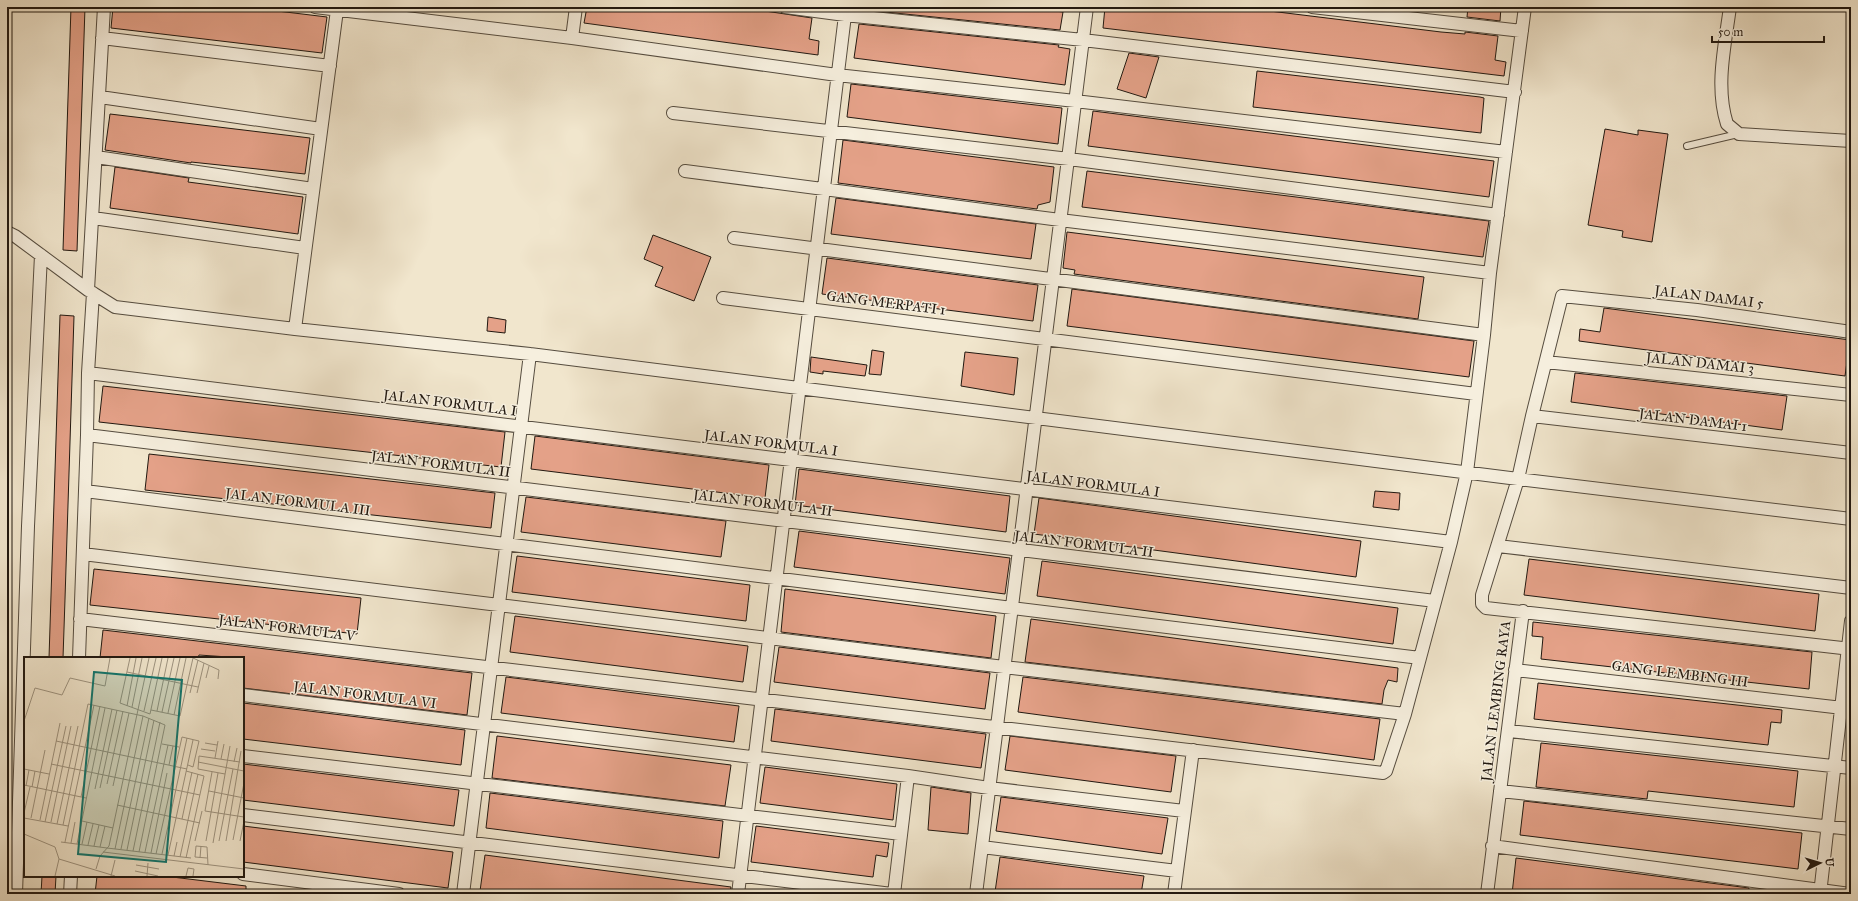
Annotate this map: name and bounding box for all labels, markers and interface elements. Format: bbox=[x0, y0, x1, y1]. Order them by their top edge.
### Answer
scale bar bbox=[1712, 18, 1824, 44]
text: 50 m bbox=[1718, 25, 1743, 39]
street label: JALAN DAMAI 5 bbox=[1651, 282, 1765, 313]
street label: GANG MERPATI 1 bbox=[826, 287, 947, 319]
street label: JALAN DAMAI 3 bbox=[1643, 349, 1755, 378]
street label: JALAN FORMULA I bbox=[380, 386, 518, 421]
street label: JALAN DAMAI 1 bbox=[1636, 405, 1748, 436]
street label: JALAN FORMULA I bbox=[701, 426, 839, 461]
street label: JALAN FORMULA II bbox=[368, 447, 512, 482]
street label: JALAN FORMULA I bbox=[1023, 467, 1161, 502]
street label: JALAN FORMULA III bbox=[222, 484, 372, 520]
street label: JALAN FORMULA II bbox=[690, 486, 834, 521]
street label: JALAN FORMULA II bbox=[1011, 527, 1155, 562]
street label: JALAN FORMULA V bbox=[215, 611, 358, 646]
street label: JALAN LEMBING RAYA bbox=[1477, 619, 1515, 785]
inset map bbox=[24, 657, 244, 877]
street label: GANG LEMBING III bbox=[1611, 657, 1749, 691]
street label: JALAN FORMULA VI bbox=[290, 678, 437, 713]
north arrow bbox=[1800, 843, 1840, 883]
text: U bbox=[1823, 857, 1836, 867]

